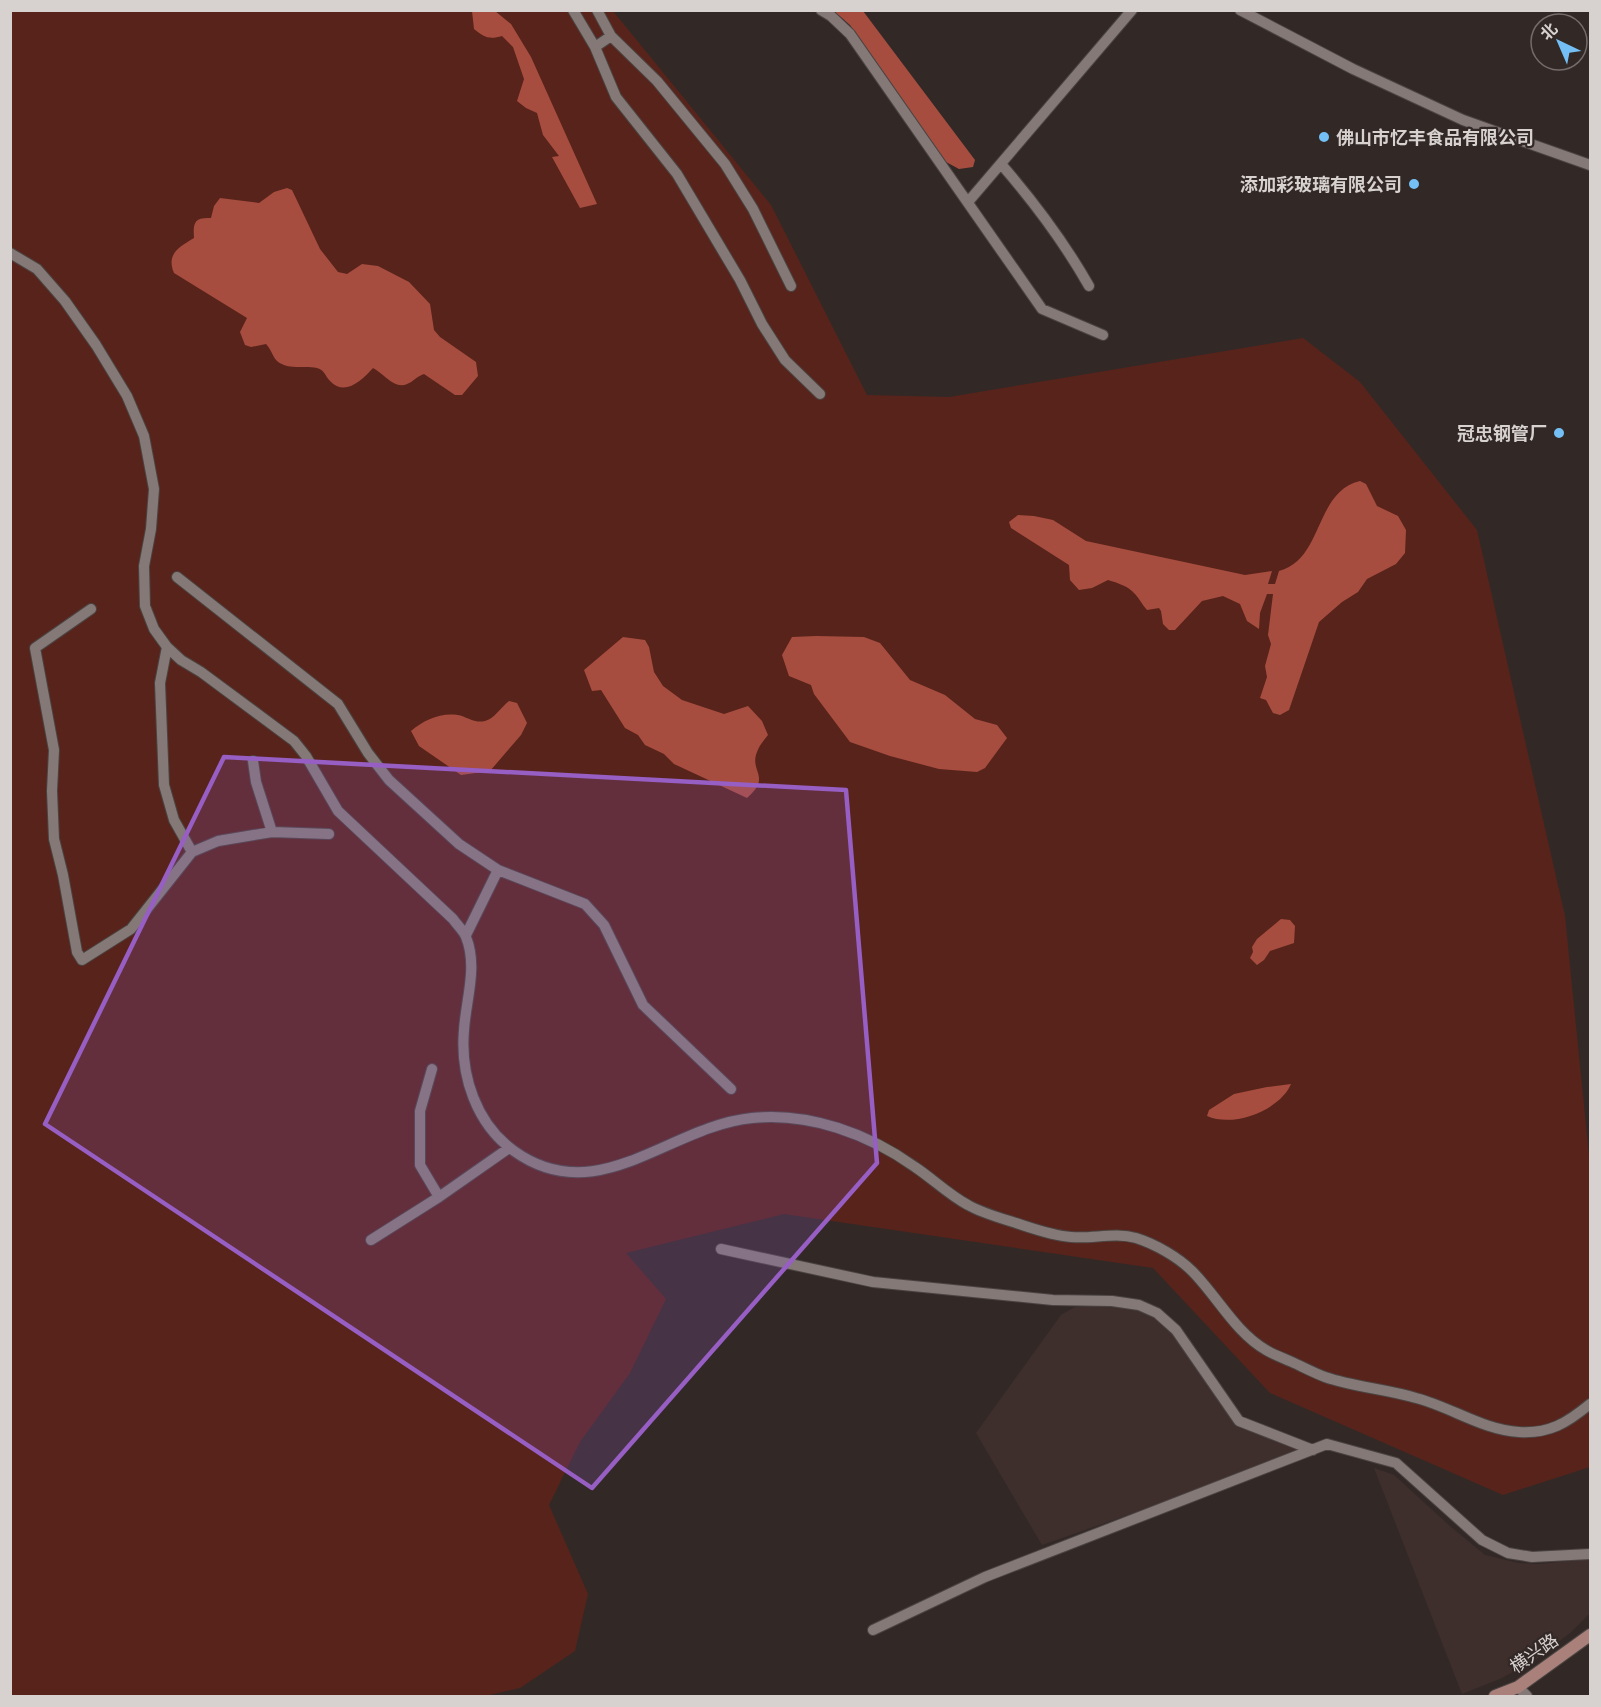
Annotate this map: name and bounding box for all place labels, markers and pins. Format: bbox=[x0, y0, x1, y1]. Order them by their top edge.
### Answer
place label: 佛山市忆丰食品有限公司 bbox=[1336, 126, 1534, 149]
marker: 佛山市忆丰食品有限公司 bbox=[1317, 130, 1331, 144]
place label: 添加彩玻璃有限公司 bbox=[1240, 173, 1402, 196]
marker: 添加彩玻璃有限公司 bbox=[1407, 177, 1421, 191]
place label: 冠忠钢管厂 bbox=[1457, 422, 1547, 445]
marker: 冠忠钢管厂 bbox=[1552, 426, 1566, 440]

